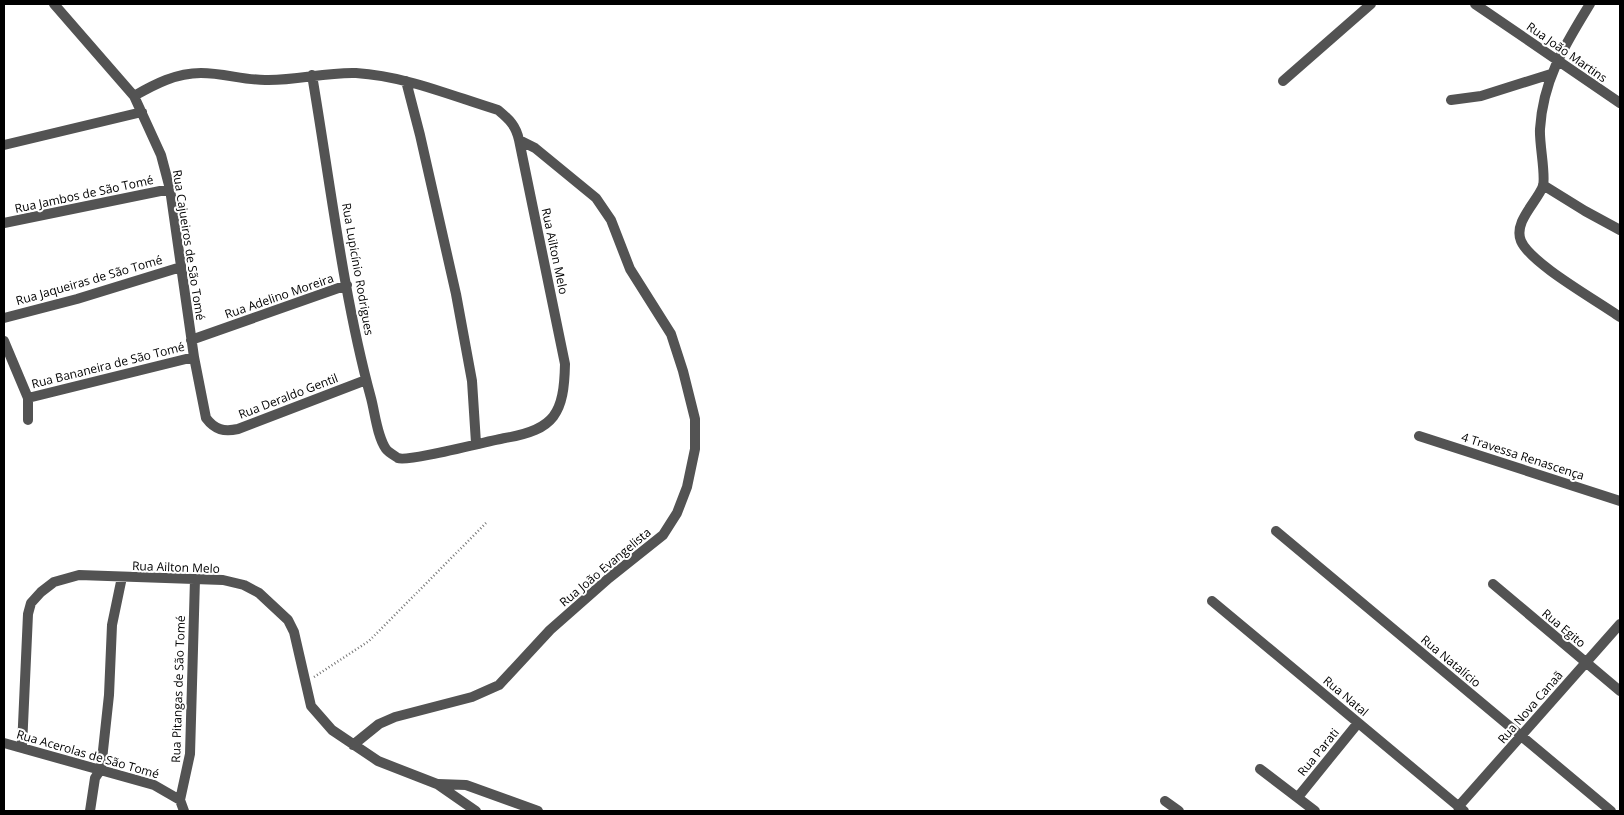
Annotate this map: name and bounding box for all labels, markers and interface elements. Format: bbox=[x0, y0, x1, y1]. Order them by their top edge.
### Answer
street label: Rua João Martins bbox=[1523, 18, 1611, 86]
street label: Rua Cajueiros de São Tomé bbox=[169, 168, 209, 322]
street label: Rua Jambos de São Tomé bbox=[13, 171, 155, 217]
street label: Rua Lupicínio Rodrigues bbox=[338, 201, 378, 337]
street label: Rua Ailton Melo bbox=[538, 206, 572, 296]
street label: Rua Jaqueiras de São Tomé bbox=[14, 251, 165, 309]
street label: Rua Adelino Moreira bbox=[222, 269, 336, 323]
street label: Rua Bananeira de São Tomé bbox=[30, 338, 187, 392]
street label: Rua Deraldo Gentil bbox=[236, 369, 340, 423]
street label: 4 Travessa Renascença bbox=[1459, 428, 1587, 484]
street label: Rua João Evangelista bbox=[556, 524, 654, 610]
street label: Rua Ailton Melo bbox=[132, 557, 220, 577]
street label: Rua Egito bbox=[1539, 605, 1589, 651]
street label: Rua Pitangas de São Tomé bbox=[167, 615, 189, 763]
street label: Rua Natalício bbox=[1417, 631, 1485, 691]
street label: Rua Nova Canaã bbox=[1494, 667, 1566, 747]
street label: Rua Natal bbox=[1320, 672, 1372, 720]
street label: Rua Parati bbox=[1293, 724, 1343, 780]
street label: Rua Acerolas de São Tomé bbox=[15, 725, 162, 783]

